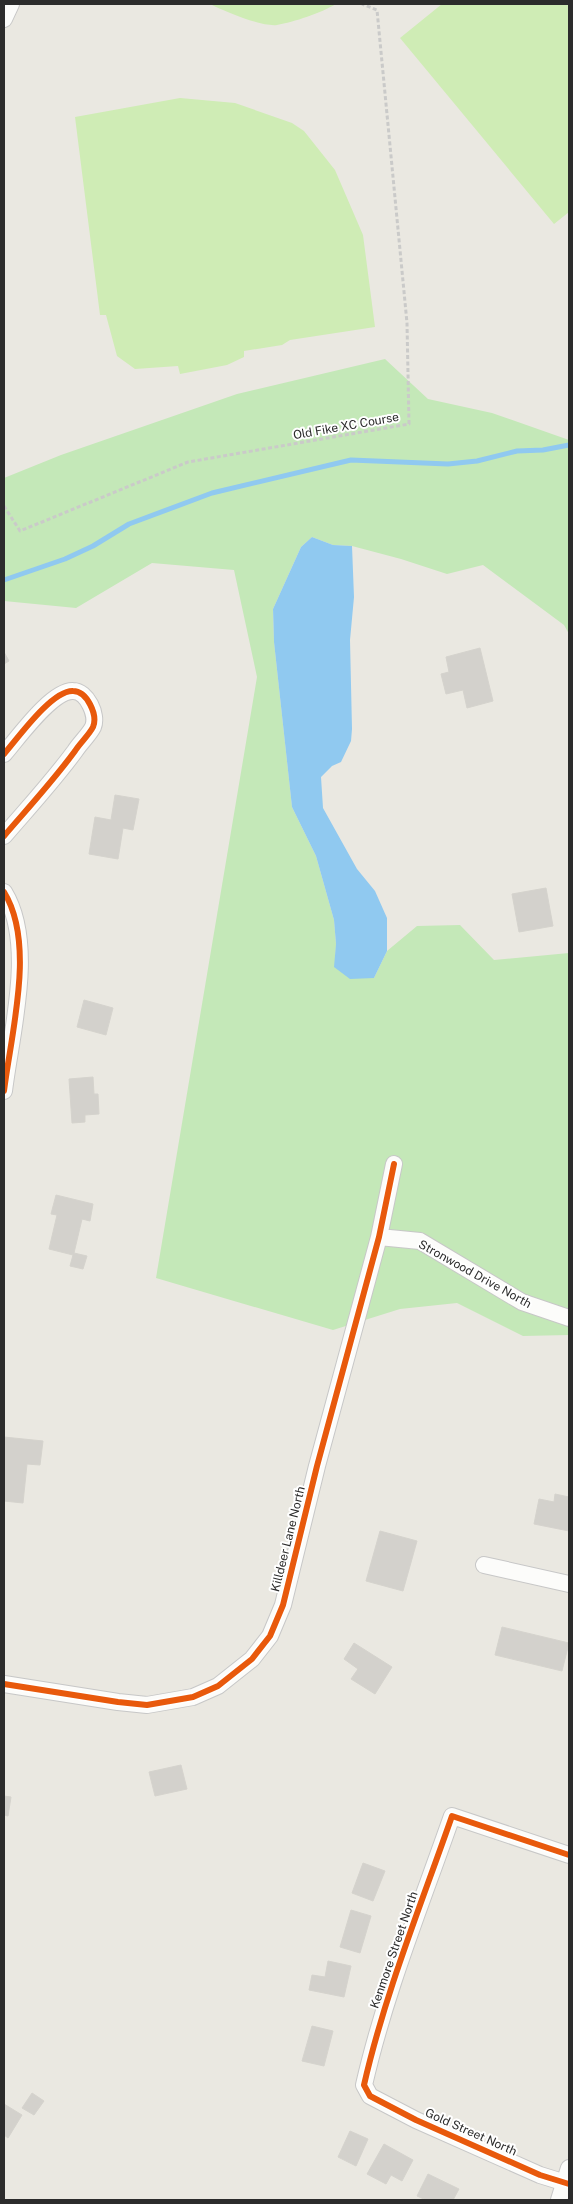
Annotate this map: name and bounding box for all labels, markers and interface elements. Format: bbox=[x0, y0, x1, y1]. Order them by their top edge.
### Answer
street label: Old Fike XC Course bbox=[292, 410, 400, 442]
street label: Stronwood Drive North bbox=[416, 1237, 534, 1311]
street label: Killdeer Lane North bbox=[268, 1485, 308, 1593]
street label: Kenmore Street North bbox=[367, 1890, 421, 2010]
street label: Gold Street North bbox=[423, 2106, 519, 2159]

